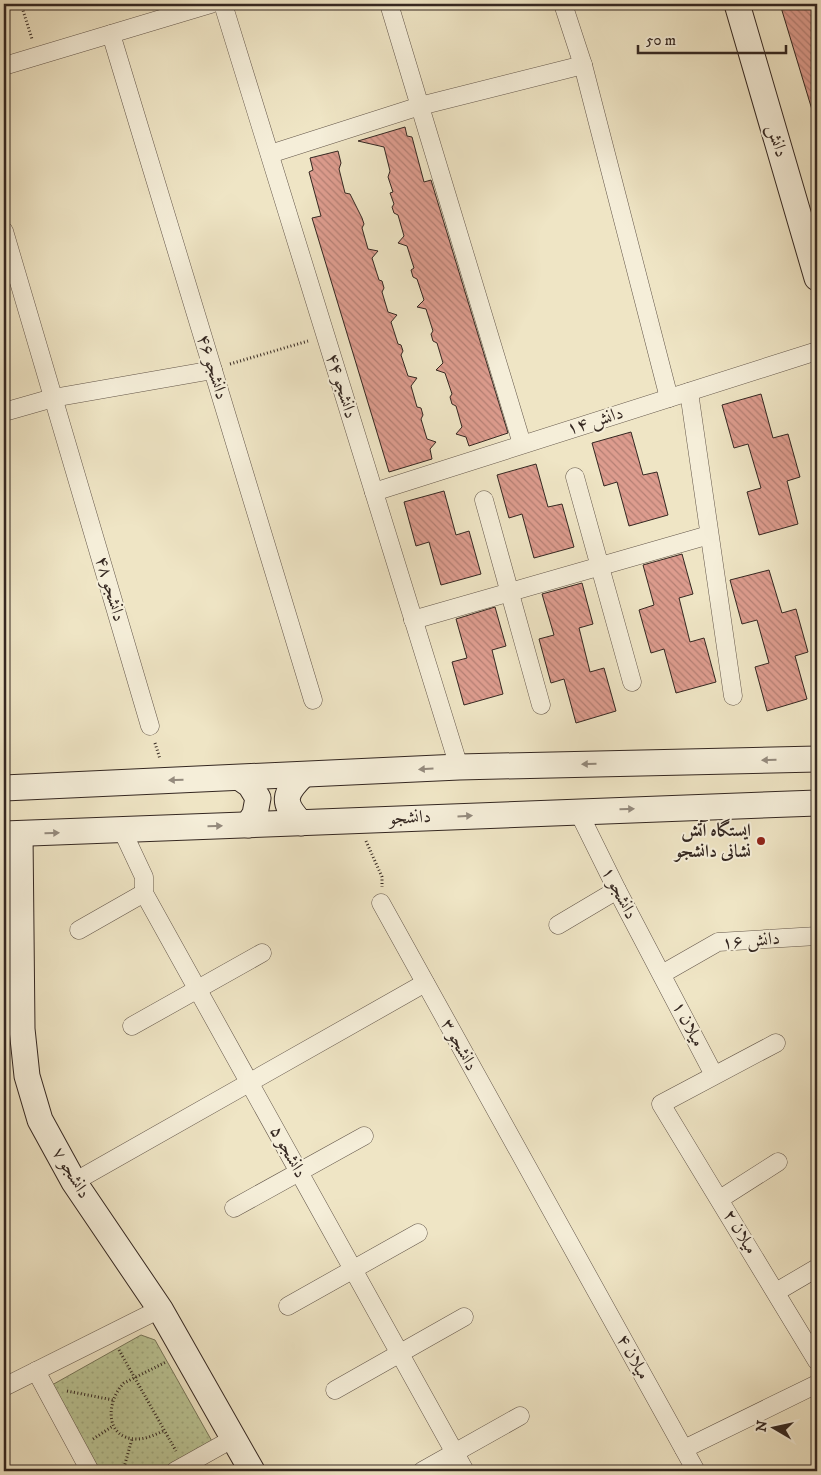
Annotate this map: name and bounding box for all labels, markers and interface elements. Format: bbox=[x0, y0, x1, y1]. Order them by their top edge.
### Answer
scale bar bbox=[638, 22, 786, 54]
text: 50 m bbox=[646, 31, 676, 50]
street label: دانش bbox=[762, 122, 792, 160]
street label: دانشجو ۴۶ bbox=[192, 332, 232, 402]
street label: دانشجو ۴۴ bbox=[321, 351, 361, 421]
street label: دانش ۱۴ bbox=[564, 402, 626, 440]
street label: دانشجو ۴۸ bbox=[90, 554, 130, 624]
one-way arrow bbox=[760, 756, 776, 764]
one-way arrow bbox=[580, 760, 596, 768]
one-way arrow bbox=[418, 765, 434, 773]
one-way arrow bbox=[168, 777, 184, 785]
one-way arrow bbox=[619, 805, 635, 813]
street label: دانشجو bbox=[386, 806, 432, 830]
one-way arrow bbox=[457, 811, 473, 819]
place label: ایستگاه آتش نشانی دانشجو bbox=[673, 818, 751, 863]
one-way arrow bbox=[207, 822, 223, 830]
one-way arrow bbox=[45, 828, 61, 836]
marker: ایستگاه آتش نشانی دانشجو bbox=[755, 835, 767, 847]
street label: دانشجو ۱ bbox=[596, 863, 642, 923]
street label: دانش ۱۶ bbox=[721, 928, 781, 954]
street label: میلان ۱ bbox=[667, 997, 709, 1051]
street label: دانشجو ۳ bbox=[436, 1015, 482, 1075]
street label: دانشجو ۵ bbox=[265, 1122, 311, 1182]
street label: دانشجو ۷ bbox=[47, 1143, 95, 1203]
street label: میلان ۲ bbox=[718, 1206, 762, 1258]
street label: میلان ۴ bbox=[612, 1330, 654, 1384]
north arrow bbox=[748, 1402, 798, 1452]
text: N bbox=[752, 1419, 772, 1433]

